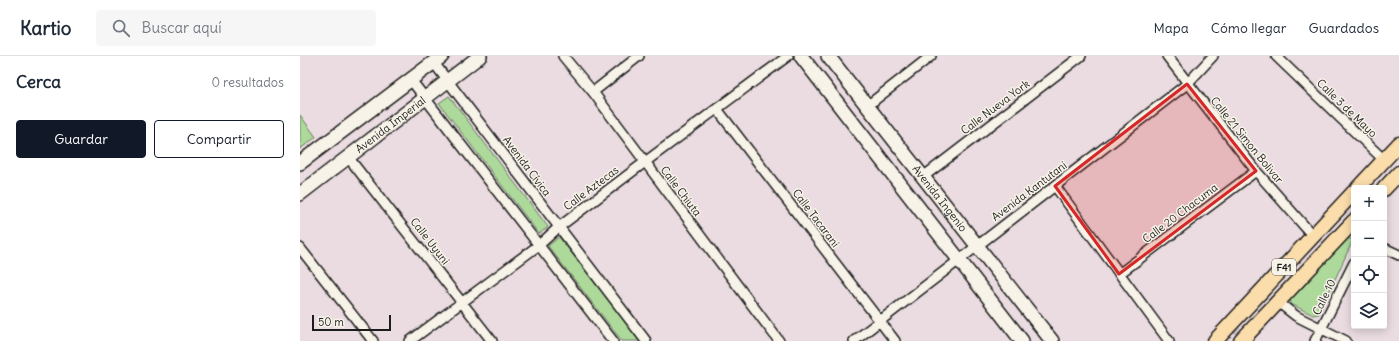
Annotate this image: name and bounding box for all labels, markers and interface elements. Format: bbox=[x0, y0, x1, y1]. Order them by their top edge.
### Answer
search box bbox=[96, 10, 376, 46]
text: Kartio bbox=[20, 16, 72, 40]
icon: search bbox=[110, 17, 132, 39]
text: Buscar aquí bbox=[142, 18, 222, 37]
text: Mapa bbox=[1154, 19, 1189, 37]
text: Cómo llegar bbox=[1211, 19, 1287, 37]
text: Guardados bbox=[1309, 19, 1379, 37]
text: Cerca bbox=[16, 71, 61, 93]
text: 0 resultados bbox=[211, 74, 284, 91]
street label: Calle Nueva York bbox=[958, 76, 1032, 137]
street label: Calle 3 de Mayo bbox=[1314, 76, 1380, 140]
street label: Avenida Imperial bbox=[353, 93, 428, 156]
street label: Calle 21 Simon Bolivar bbox=[1208, 94, 1287, 187]
button: Guardar bbox=[16, 120, 146, 158]
button: Compartir bbox=[154, 120, 284, 158]
street label: Avenida Cívica bbox=[500, 133, 554, 199]
street label: Avenida Kantutani bbox=[989, 158, 1069, 224]
street label: Avenida Ingenio bbox=[909, 162, 970, 234]
street label: Calle Aztecas bbox=[561, 163, 621, 213]
street label: Calle Chiuta bbox=[658, 163, 704, 219]
street label: Calle 20 Chacuma bbox=[1140, 180, 1220, 246]
map controls bbox=[1351, 185, 1387, 329]
button: + bbox=[1351, 185, 1387, 221]
street label: Calle Tacarani bbox=[790, 186, 842, 250]
street label: Calle Uyuni bbox=[407, 215, 453, 267]
button: − bbox=[1351, 221, 1387, 257]
button: locate bbox=[1351, 257, 1387, 293]
road number: F41 bbox=[1272, 259, 1296, 275]
street label: Calle 10 bbox=[1309, 277, 1339, 317]
button: layers bbox=[1351, 293, 1387, 329]
scale bar bbox=[312, 313, 391, 332]
text: 50 m bbox=[318, 315, 344, 329]

